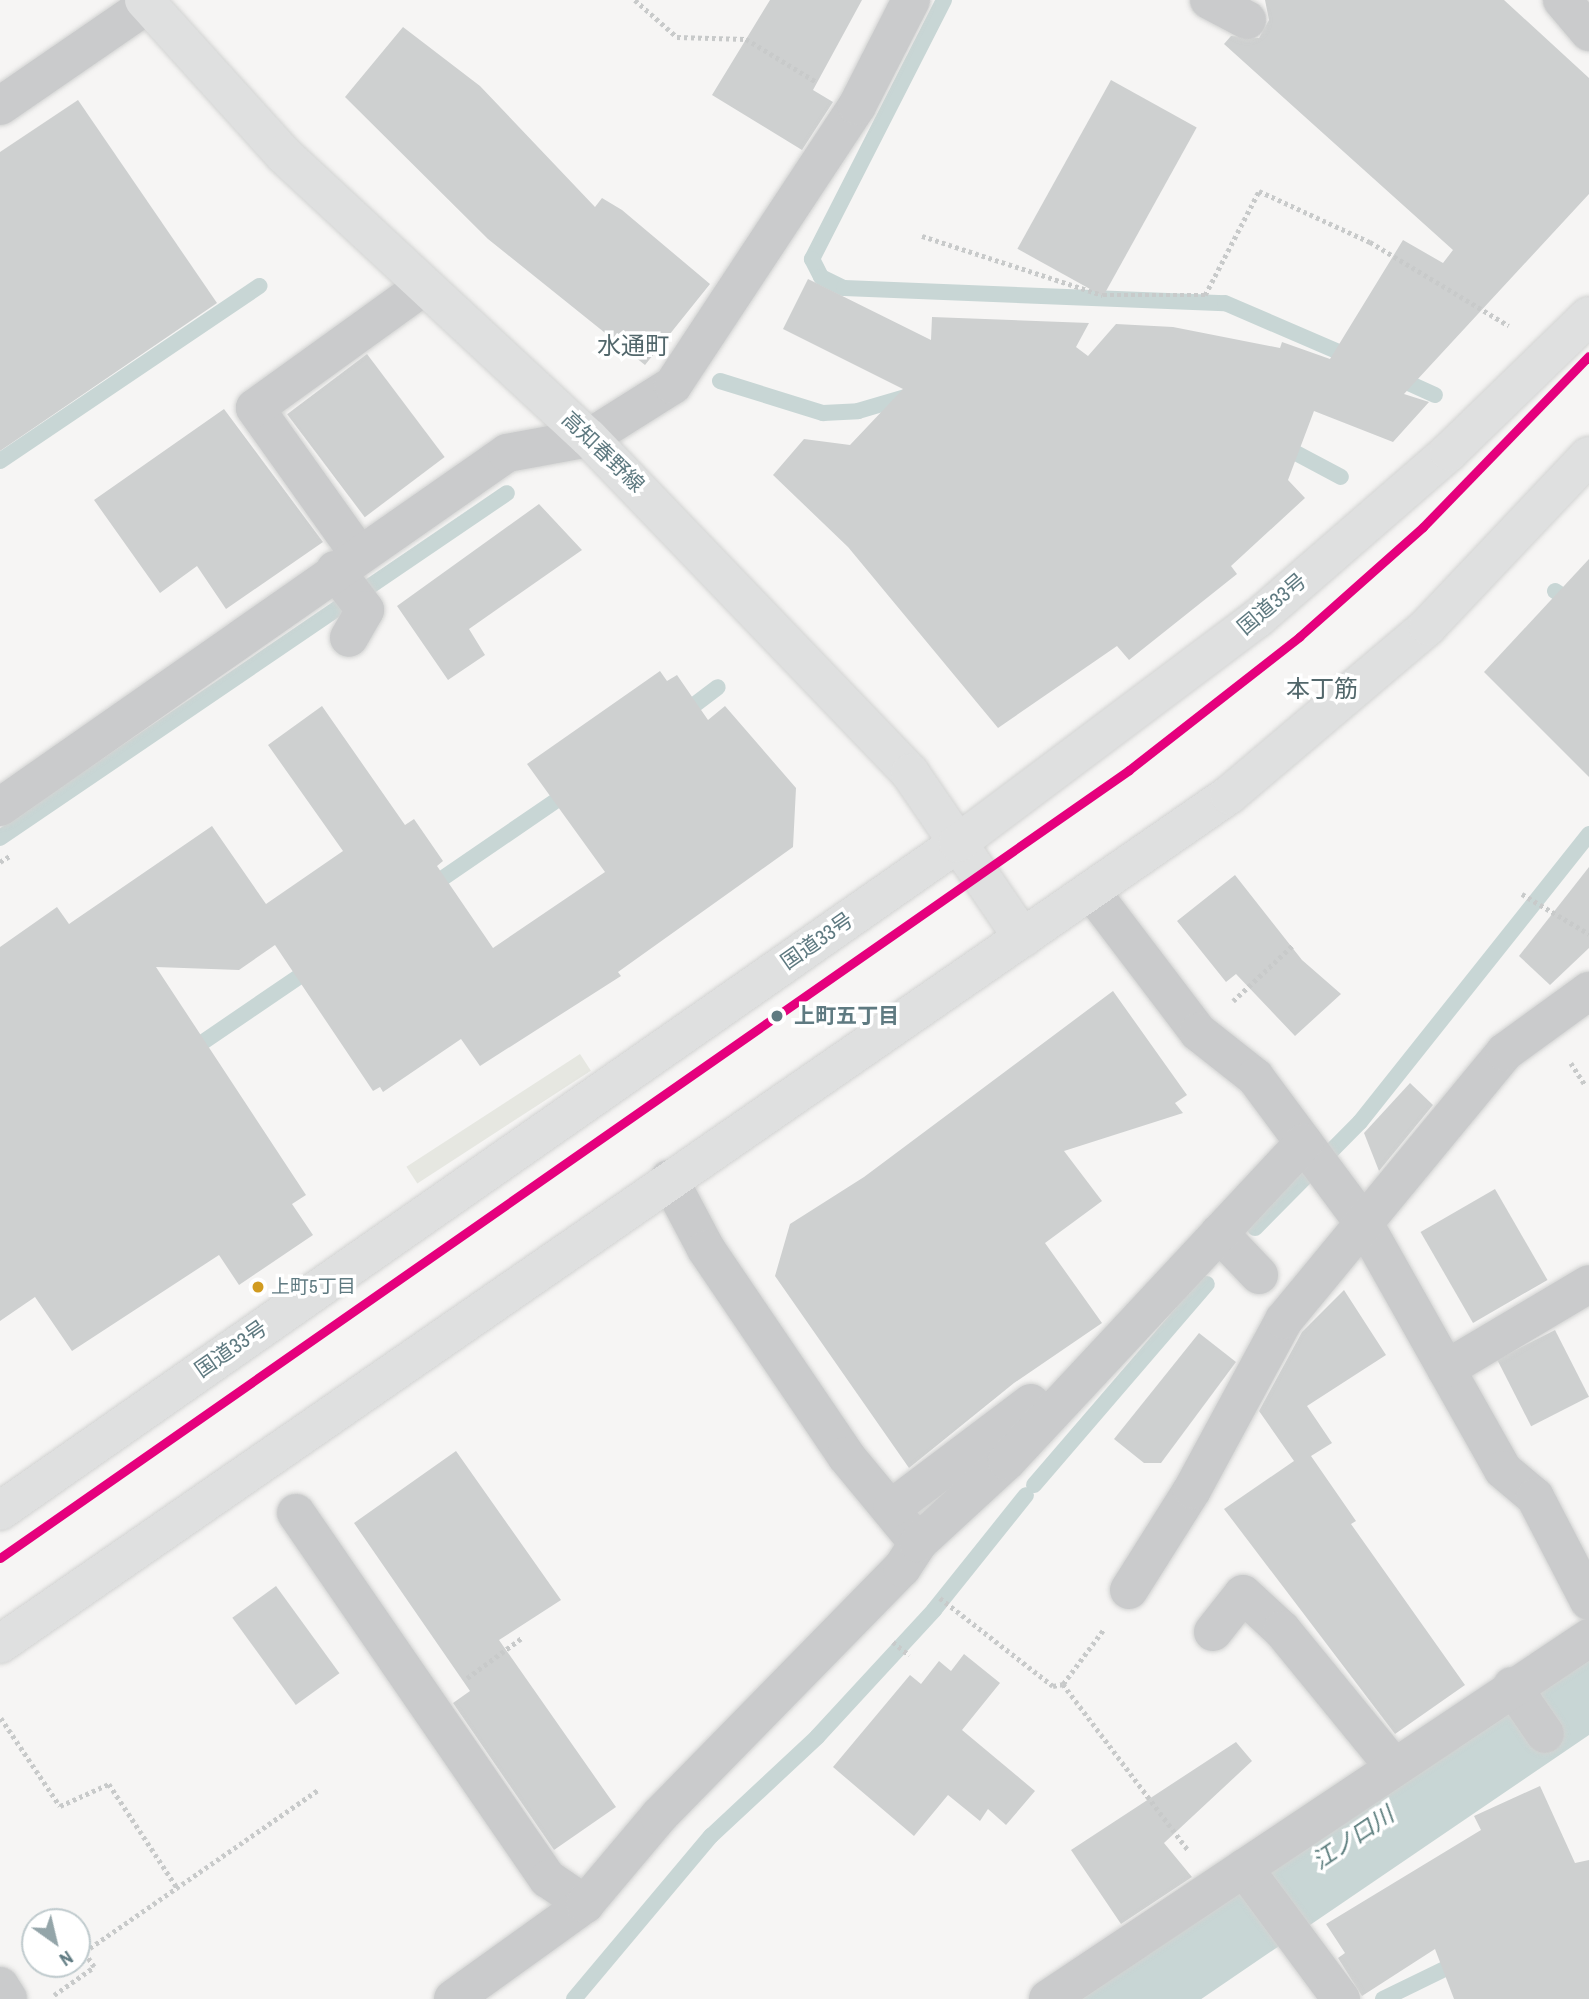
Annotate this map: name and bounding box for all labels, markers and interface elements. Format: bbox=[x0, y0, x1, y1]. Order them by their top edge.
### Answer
district label: 水通町 bbox=[597, 332, 669, 360]
street label: 高知春野線 bbox=[556, 406, 650, 498]
street label: 国道33号 bbox=[1232, 568, 1312, 640]
district label: 本丁筋 bbox=[1286, 675, 1358, 703]
street label: 国道33号 bbox=[776, 907, 858, 975]
place label: 上町五丁目 bbox=[794, 1003, 899, 1029]
marker: 上町五丁目 bbox=[766, 1005, 788, 1027]
place label: 上町5丁目 bbox=[271, 1276, 356, 1298]
marker: 上町5丁目 bbox=[251, 1280, 265, 1294]
street label: 国道33号 bbox=[190, 1315, 272, 1383]
water label: 江ノ口川 bbox=[1307, 1801, 1399, 1875]
north arrow bbox=[21, 1908, 91, 1978]
text: N bbox=[55, 1945, 79, 1973]

